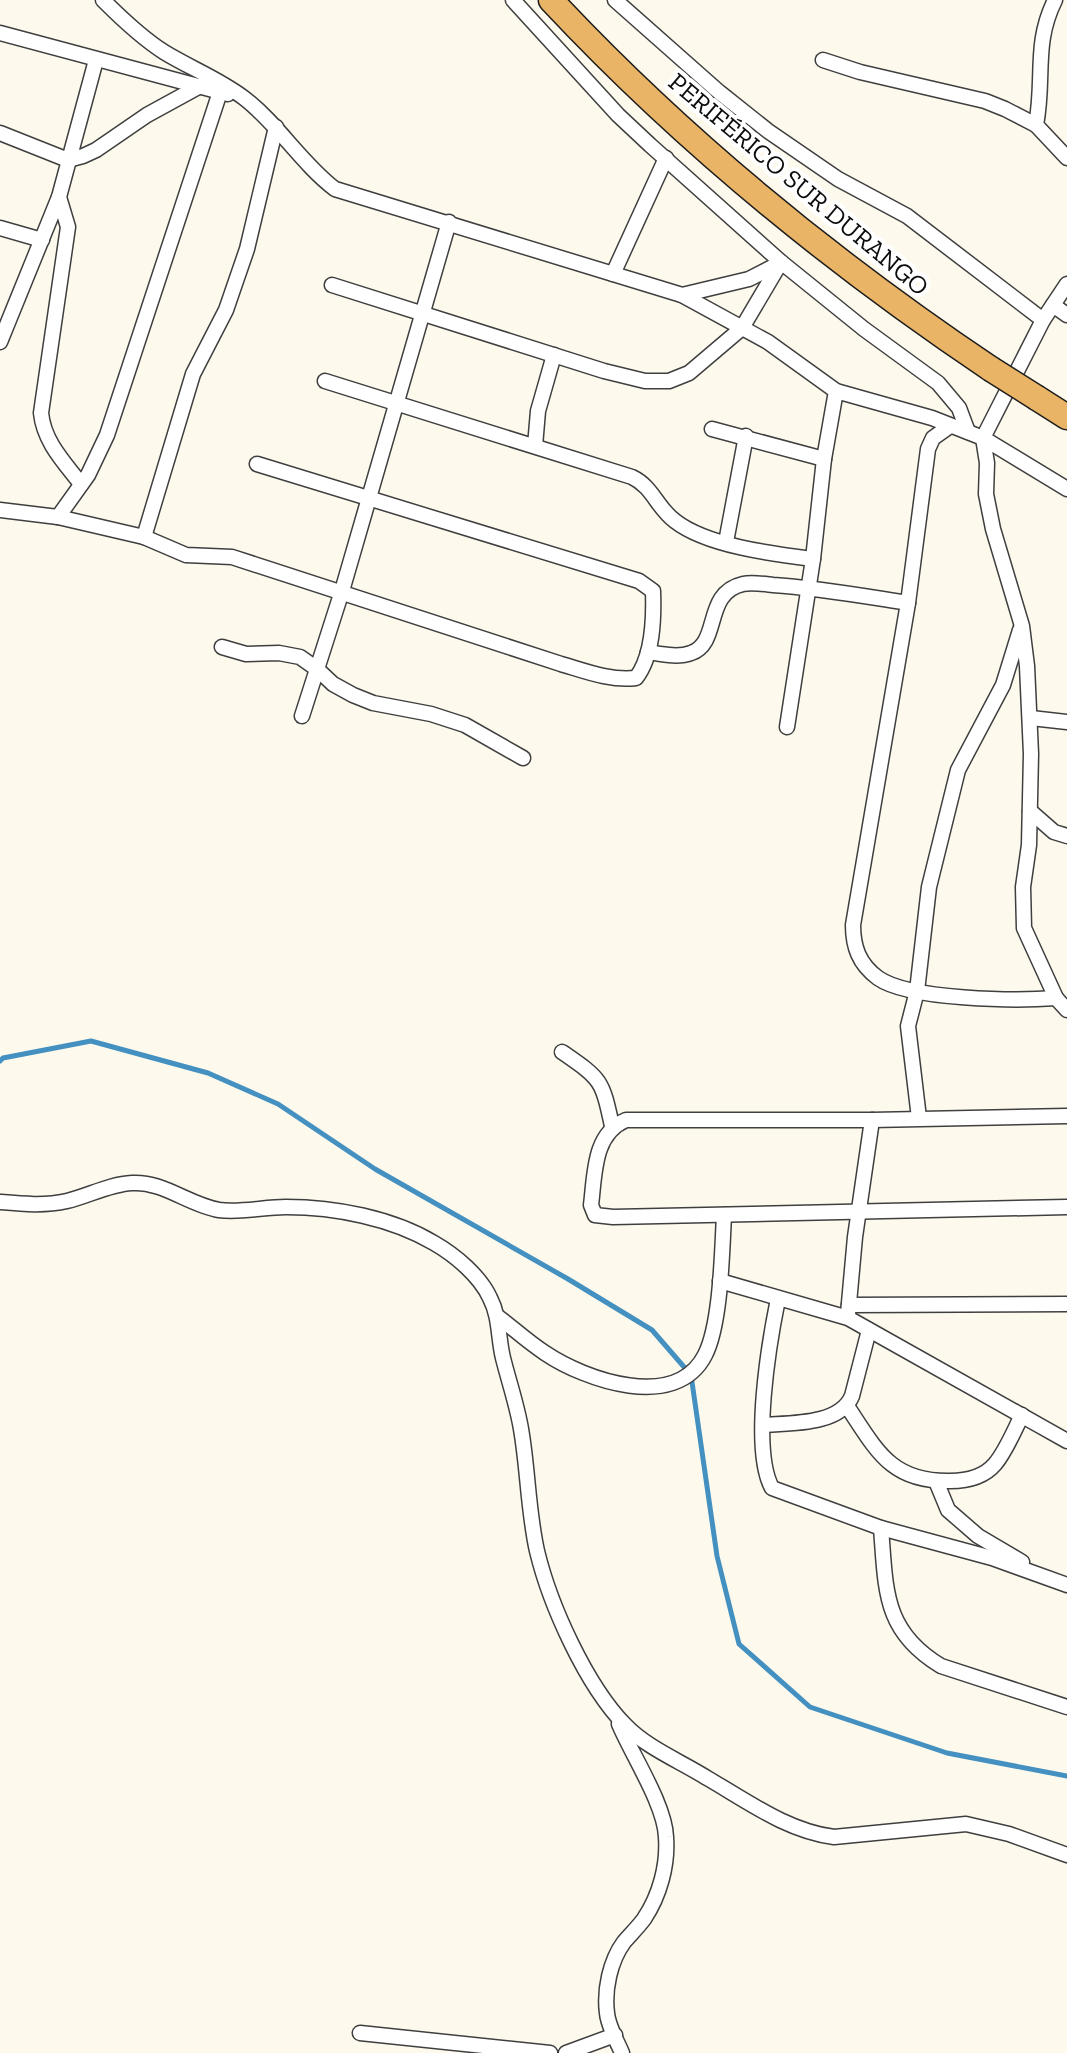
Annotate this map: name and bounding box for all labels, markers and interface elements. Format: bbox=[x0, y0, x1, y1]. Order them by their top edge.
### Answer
street label: PERIFÉRICO SUR DURANGO bbox=[662, 66, 936, 302]

